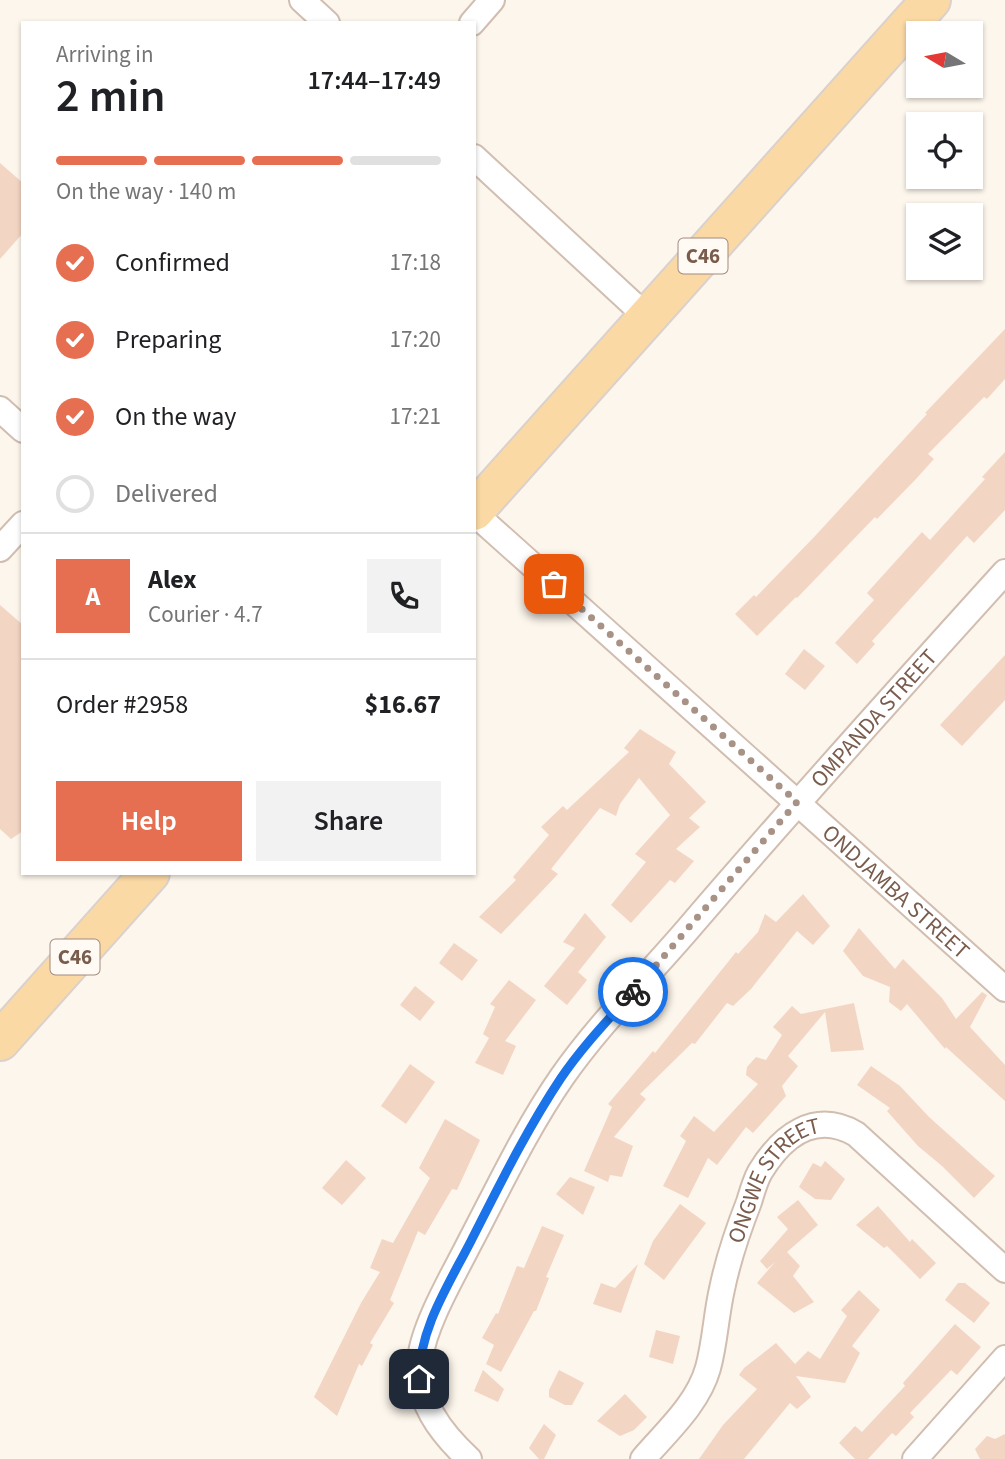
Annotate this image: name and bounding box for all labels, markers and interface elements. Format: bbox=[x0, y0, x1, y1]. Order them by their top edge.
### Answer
north arrow bbox=[906, 21, 984, 98]
map controls bbox=[906, 21, 983, 280]
text: Arriving in bbox=[56, 38, 154, 71]
text: 17:44–17:49 bbox=[308, 62, 441, 99]
text: 2 min bbox=[56, 64, 165, 129]
button: locate bbox=[906, 112, 983, 189]
text: On the way · 140 m bbox=[56, 175, 236, 208]
button: layers bbox=[906, 203, 983, 280]
road number: C46 bbox=[678, 238, 728, 274]
icon: check bbox=[56, 244, 94, 282]
text: Confirmed bbox=[115, 244, 230, 281]
text: 17:18 bbox=[390, 246, 441, 279]
icon: check bbox=[56, 321, 94, 359]
text: Preparing bbox=[115, 321, 221, 358]
text: 17:20 bbox=[390, 323, 441, 356]
icon: check bbox=[56, 398, 94, 436]
text: On the way bbox=[115, 398, 236, 435]
text: 17:21 bbox=[390, 400, 441, 433]
text: Delivered bbox=[115, 475, 218, 512]
pin bbox=[524, 554, 584, 614]
button: phone bbox=[367, 559, 441, 633]
text: Alex bbox=[148, 561, 197, 598]
icon: bag bbox=[535, 565, 573, 603]
text: A bbox=[86, 578, 100, 615]
text: Courier · 4.7 bbox=[148, 598, 263, 631]
street label: OMPANDA STREET bbox=[802, 641, 944, 795]
text: Order #2958 bbox=[56, 686, 188, 723]
text: $16.67 bbox=[365, 686, 441, 723]
button: Help bbox=[56, 781, 242, 861]
button: Share bbox=[256, 781, 441, 861]
street label: ONDJAMBA STREET bbox=[815, 816, 977, 967]
road number: C46 bbox=[50, 940, 100, 974]
courier bbox=[598, 957, 668, 1027]
icon: bike bbox=[614, 973, 652, 1011]
street label: ONGWE STREET bbox=[719, 1109, 823, 1247]
pin bbox=[389, 1349, 449, 1409]
icon: home bbox=[400, 1360, 438, 1398]

